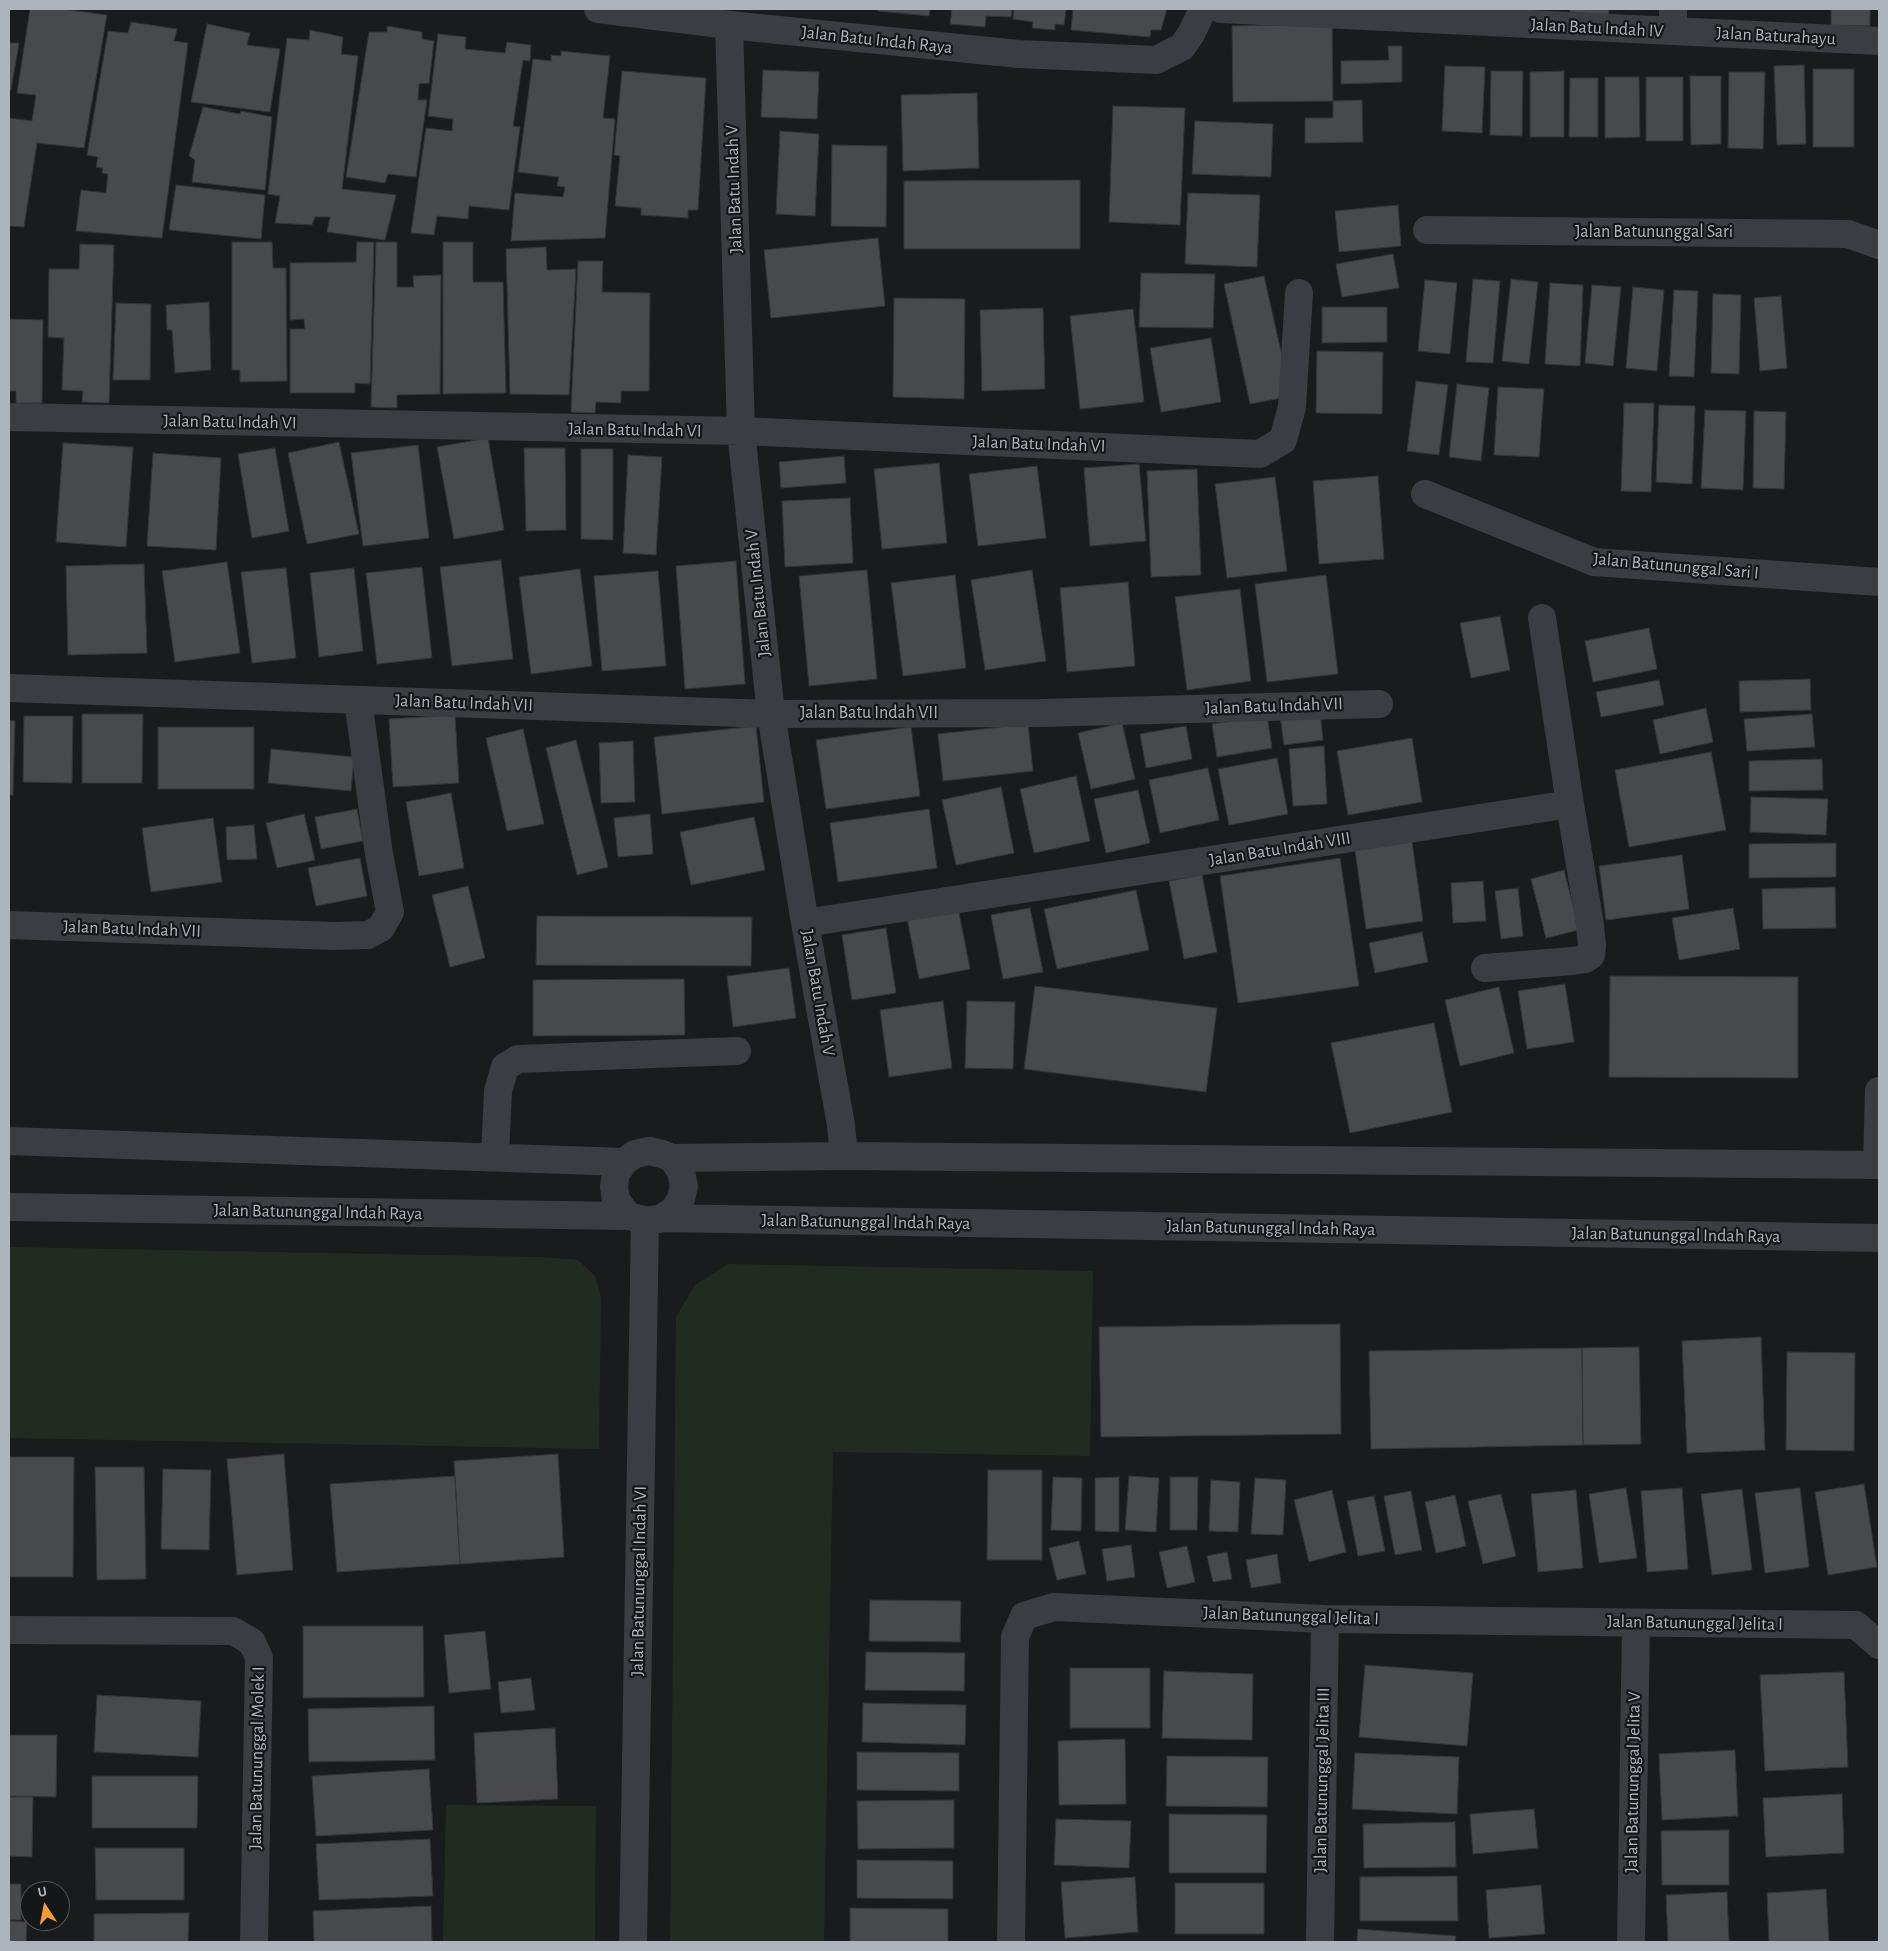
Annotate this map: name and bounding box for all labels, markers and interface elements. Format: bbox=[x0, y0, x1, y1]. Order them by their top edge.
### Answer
street label: Jalan Batu Indah IV bbox=[1530, 14, 1664, 42]
street label: Jalan Batu Indah Raya bbox=[800, 21, 954, 59]
street label: Jalan Baturahayu bbox=[1716, 22, 1836, 50]
street label: Jalan Batu Indah V bbox=[721, 125, 747, 253]
street label: Jalan Batununggal Sari bbox=[1575, 221, 1733, 243]
street label: Jalan Batu Indah VI bbox=[163, 410, 297, 434]
street label: Jalan Batu Indah VI bbox=[568, 418, 702, 442]
street label: Jalan Batu Indah VI bbox=[972, 431, 1106, 457]
street label: Jalan Batu Indah V bbox=[741, 528, 775, 658]
street label: Jalan Batununggal Sari I bbox=[1592, 548, 1760, 584]
street label: Jalan Batu Indah VII bbox=[395, 690, 533, 716]
street label: Jalan Batu Indah VII bbox=[1205, 693, 1343, 719]
street label: Jalan Batu Indah VII bbox=[800, 702, 938, 724]
street label: Jalan Batu Indah VIII bbox=[1208, 827, 1352, 871]
street label: Jalan Batu Indah VII bbox=[63, 916, 201, 942]
street label: Jalan Batu Indah V bbox=[796, 928, 840, 1058]
street label: Jalan Batununggal Indah Raya bbox=[213, 1199, 423, 1225]
street label: Jalan Batununggal Indah Raya bbox=[761, 1209, 971, 1235]
street label: Jalan Batununggal Indah Raya bbox=[1166, 1215, 1376, 1241]
street label: Jalan Batununggal Indah Raya bbox=[1571, 1222, 1781, 1248]
street label: Jalan Batununggal Indah VI bbox=[627, 1486, 651, 1676]
street label: Jalan Batununggal Jelita I bbox=[1203, 1602, 1379, 1630]
street label: Jalan Batununggal Jelita I bbox=[1607, 1611, 1783, 1635]
street label: Jalan Batununggal Molek I bbox=[245, 1666, 269, 1850]
street label: Jalan Batununggal Jelita III bbox=[1310, 1687, 1334, 1873]
street label: Jalan Batununggal Jelita V bbox=[1621, 1691, 1645, 1873]
north arrow bbox=[20, 1881, 70, 1931]
text: U bbox=[37, 1885, 48, 1900]

